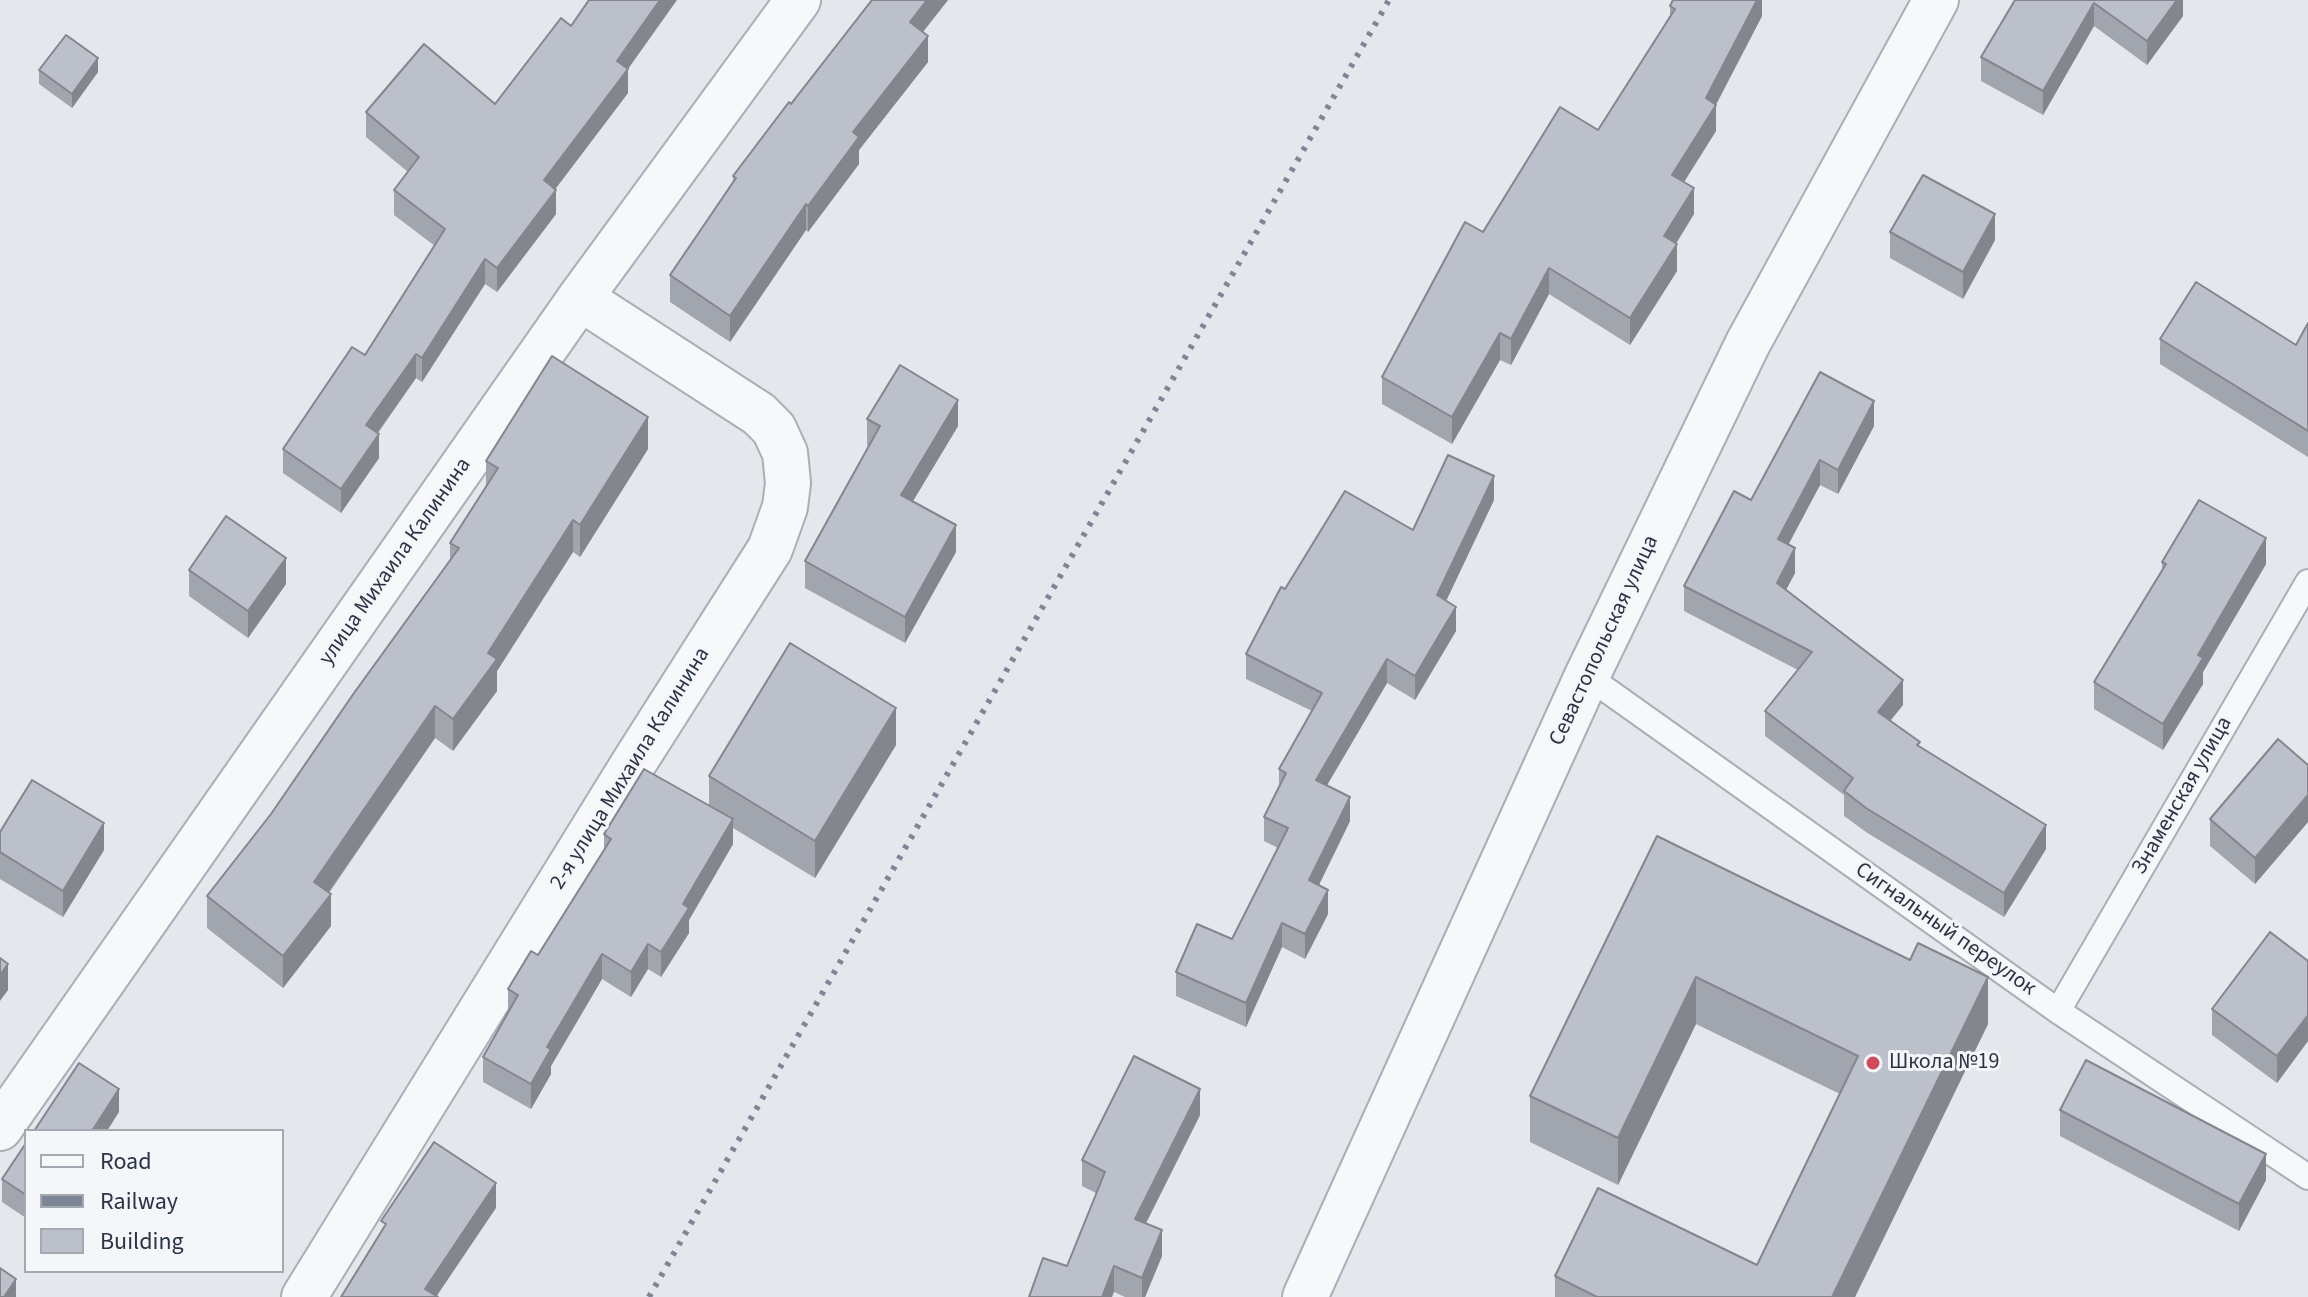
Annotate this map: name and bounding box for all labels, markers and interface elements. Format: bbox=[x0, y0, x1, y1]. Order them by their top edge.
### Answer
street label: улица Михаила Калинина bbox=[314, 453, 478, 671]
street label: Севастопольская улица bbox=[1545, 532, 1665, 750]
street label: 2-я улица Михаила Калинина bbox=[546, 643, 716, 895]
street label: Знаменская улица bbox=[2127, 712, 2239, 880]
street label: Сигнальный переулок bbox=[1849, 858, 2041, 1002]
place label: Школа №19 bbox=[1889, 1050, 1999, 1076]
marker: Школа №19 bbox=[1864, 1054, 1882, 1072]
legend bbox=[24, 1129, 284, 1273]
text: Road bbox=[100, 1144, 152, 1179]
text: Railway bbox=[100, 1184, 178, 1219]
text: Building bbox=[100, 1224, 184, 1259]

